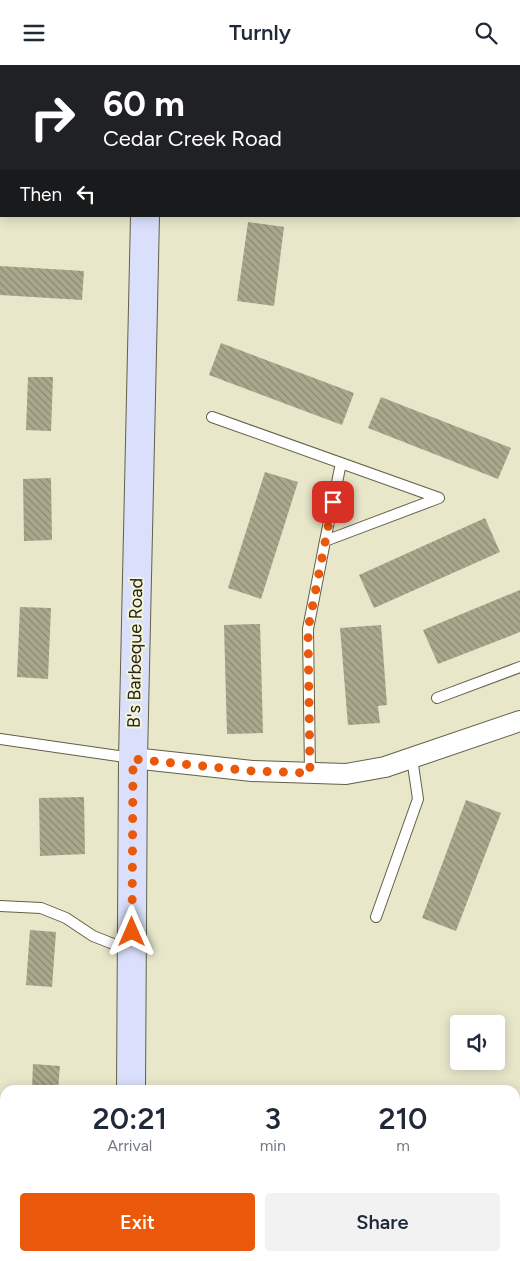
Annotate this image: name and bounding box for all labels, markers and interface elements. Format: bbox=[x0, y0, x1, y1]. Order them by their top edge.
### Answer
icon: menu bbox=[20, 19, 48, 47]
text: Turnly bbox=[229, 19, 291, 46]
icon: search bbox=[472, 19, 500, 47]
text: 60 m bbox=[103, 83, 185, 125]
icon: right bbox=[20, 85, 85, 150]
text: Cedar Creek Road bbox=[103, 125, 282, 152]
icon: left bbox=[72, 180, 100, 208]
text: Then bbox=[20, 183, 62, 206]
pin bbox=[312, 481, 354, 523]
icon: arrive bbox=[319, 488, 347, 516]
street label: B's Barbeque Road bbox=[123, 578, 147, 728]
position arrow bbox=[105, 905, 157, 957]
map controls bbox=[450, 1015, 505, 1070]
button: sound bbox=[450, 1015, 505, 1070]
text: 20:21 bbox=[93, 1100, 167, 1137]
text: 3 bbox=[265, 1100, 281, 1137]
text: 210 bbox=[378, 1100, 427, 1137]
text: Arrival bbox=[107, 1136, 152, 1155]
text: min bbox=[260, 1136, 286, 1155]
text: m bbox=[396, 1136, 410, 1155]
button: Exit bbox=[20, 1193, 255, 1251]
button: Share bbox=[265, 1193, 500, 1251]

